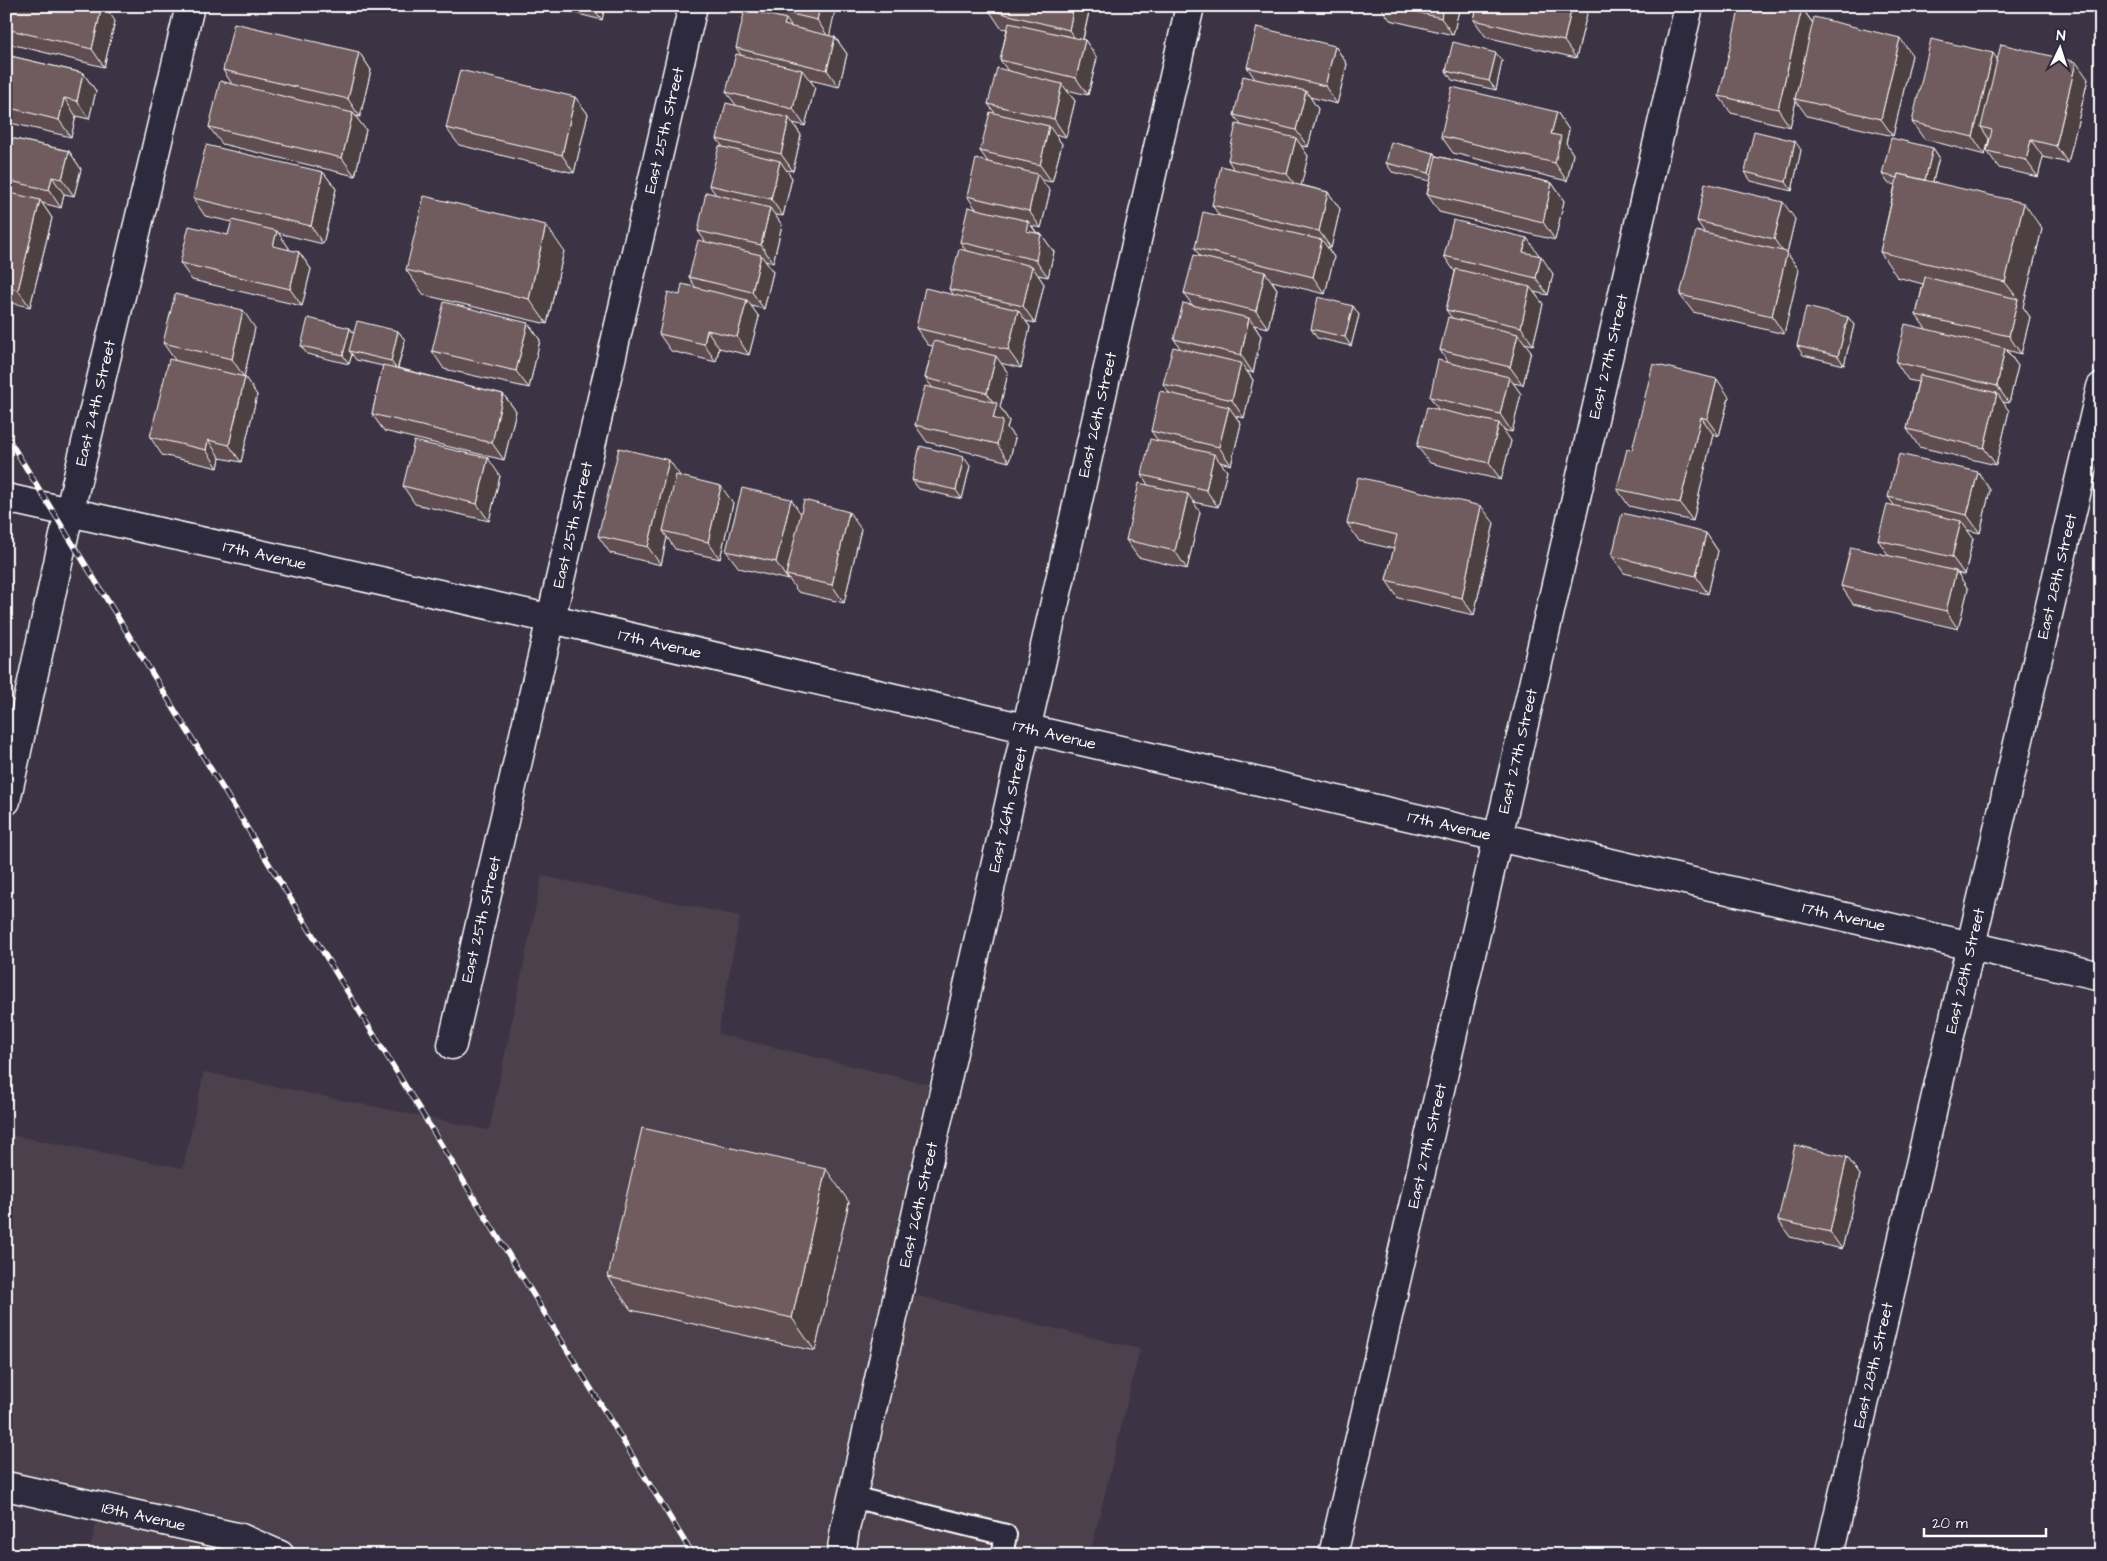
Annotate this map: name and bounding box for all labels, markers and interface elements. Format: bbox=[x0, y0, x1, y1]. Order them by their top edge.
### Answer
north arrow bbox=[2034, 22, 2084, 72]
text: N bbox=[2056, 26, 2066, 46]
street label: East 25th Street bbox=[639, 64, 690, 196]
street label: East 27th Street bbox=[1583, 291, 1634, 421]
street label: East 24th Street bbox=[70, 337, 121, 468]
street label: East 26th Street bbox=[1073, 349, 1122, 479]
street label: East 25th Street bbox=[547, 459, 598, 590]
street label: East 28th Street bbox=[2032, 511, 2082, 641]
street label: 17th Avenue bbox=[221, 535, 309, 575]
street label: 17th Avenue bbox=[616, 624, 704, 664]
street label: East 27th Street bbox=[1493, 686, 1543, 816]
street label: 17th Avenue bbox=[1011, 715, 1099, 755]
street label: East 26th Street bbox=[983, 744, 1033, 874]
street label: 17th Avenue bbox=[1406, 806, 1493, 846]
street label: East 25th Street bbox=[456, 853, 507, 985]
street label: 17th Avenue bbox=[1800, 897, 1888, 937]
street label: East 28th Street bbox=[1940, 905, 1990, 1036]
street label: East 27th Street bbox=[1402, 1080, 1452, 1210]
street label: East 26th Street bbox=[894, 1139, 943, 1269]
street label: East 28th Street bbox=[1848, 1300, 1899, 1430]
street label: 18th Avenue bbox=[100, 1497, 188, 1536]
scale bar bbox=[1924, 1506, 2047, 1538]
text: 20 m bbox=[1932, 1513, 1968, 1534]

